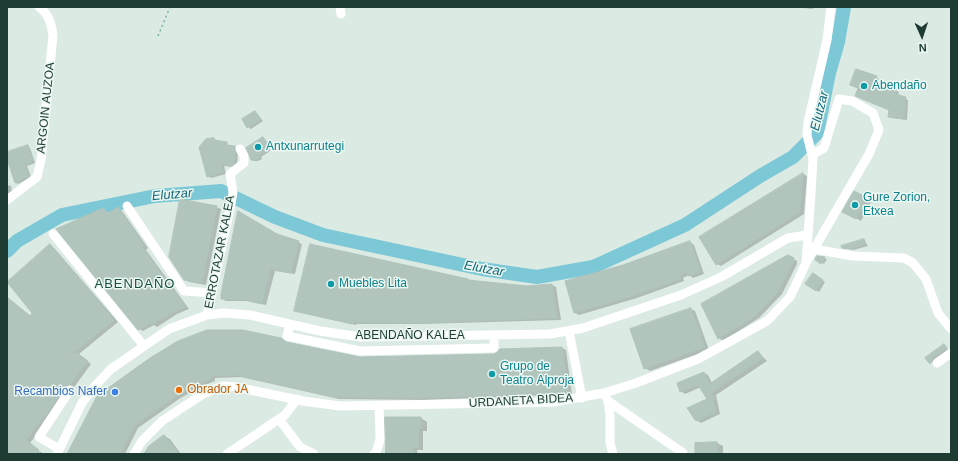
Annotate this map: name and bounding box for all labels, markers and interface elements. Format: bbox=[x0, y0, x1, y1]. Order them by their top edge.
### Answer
north arrow bbox=[902, 16, 942, 56]
text: N bbox=[918, 42, 927, 54]
street label: ARGOIN AUZOA bbox=[34, 61, 58, 155]
place label: Abendaño bbox=[872, 79, 927, 93]
marker: Abendaño bbox=[859, 81, 869, 91]
water label: Elutzar bbox=[808, 89, 832, 133]
place label: Antxunarrutegi bbox=[266, 140, 344, 154]
marker: Antxunarrutegi bbox=[253, 142, 263, 152]
water label: Elutzar bbox=[151, 185, 193, 205]
place label: Gure Zorion, Etxea bbox=[863, 191, 930, 219]
street label: ERROTAZAR KALEA bbox=[202, 194, 238, 310]
marker: Gure Zorion, Etxea bbox=[850, 200, 860, 210]
water label: Elutzar bbox=[463, 258, 505, 280]
district label: ABENDAÑO bbox=[95, 276, 175, 292]
place label: Muebles Lita bbox=[339, 277, 407, 291]
marker: Muebles Lita bbox=[326, 279, 336, 289]
street label: ABENDAÑO KALEA bbox=[355, 329, 465, 343]
place label: Grupo de Teatro Alproja bbox=[500, 360, 574, 388]
marker: Grupo de Teatro Alproja bbox=[487, 369, 497, 379]
place label: Obrador JA bbox=[187, 383, 248, 397]
place label: Recambios Nafer bbox=[14, 385, 107, 399]
marker: Obrador JA bbox=[174, 385, 184, 395]
marker: Recambios Nafer bbox=[110, 387, 120, 397]
street label: URDANETA BIDEA bbox=[468, 391, 574, 411]

